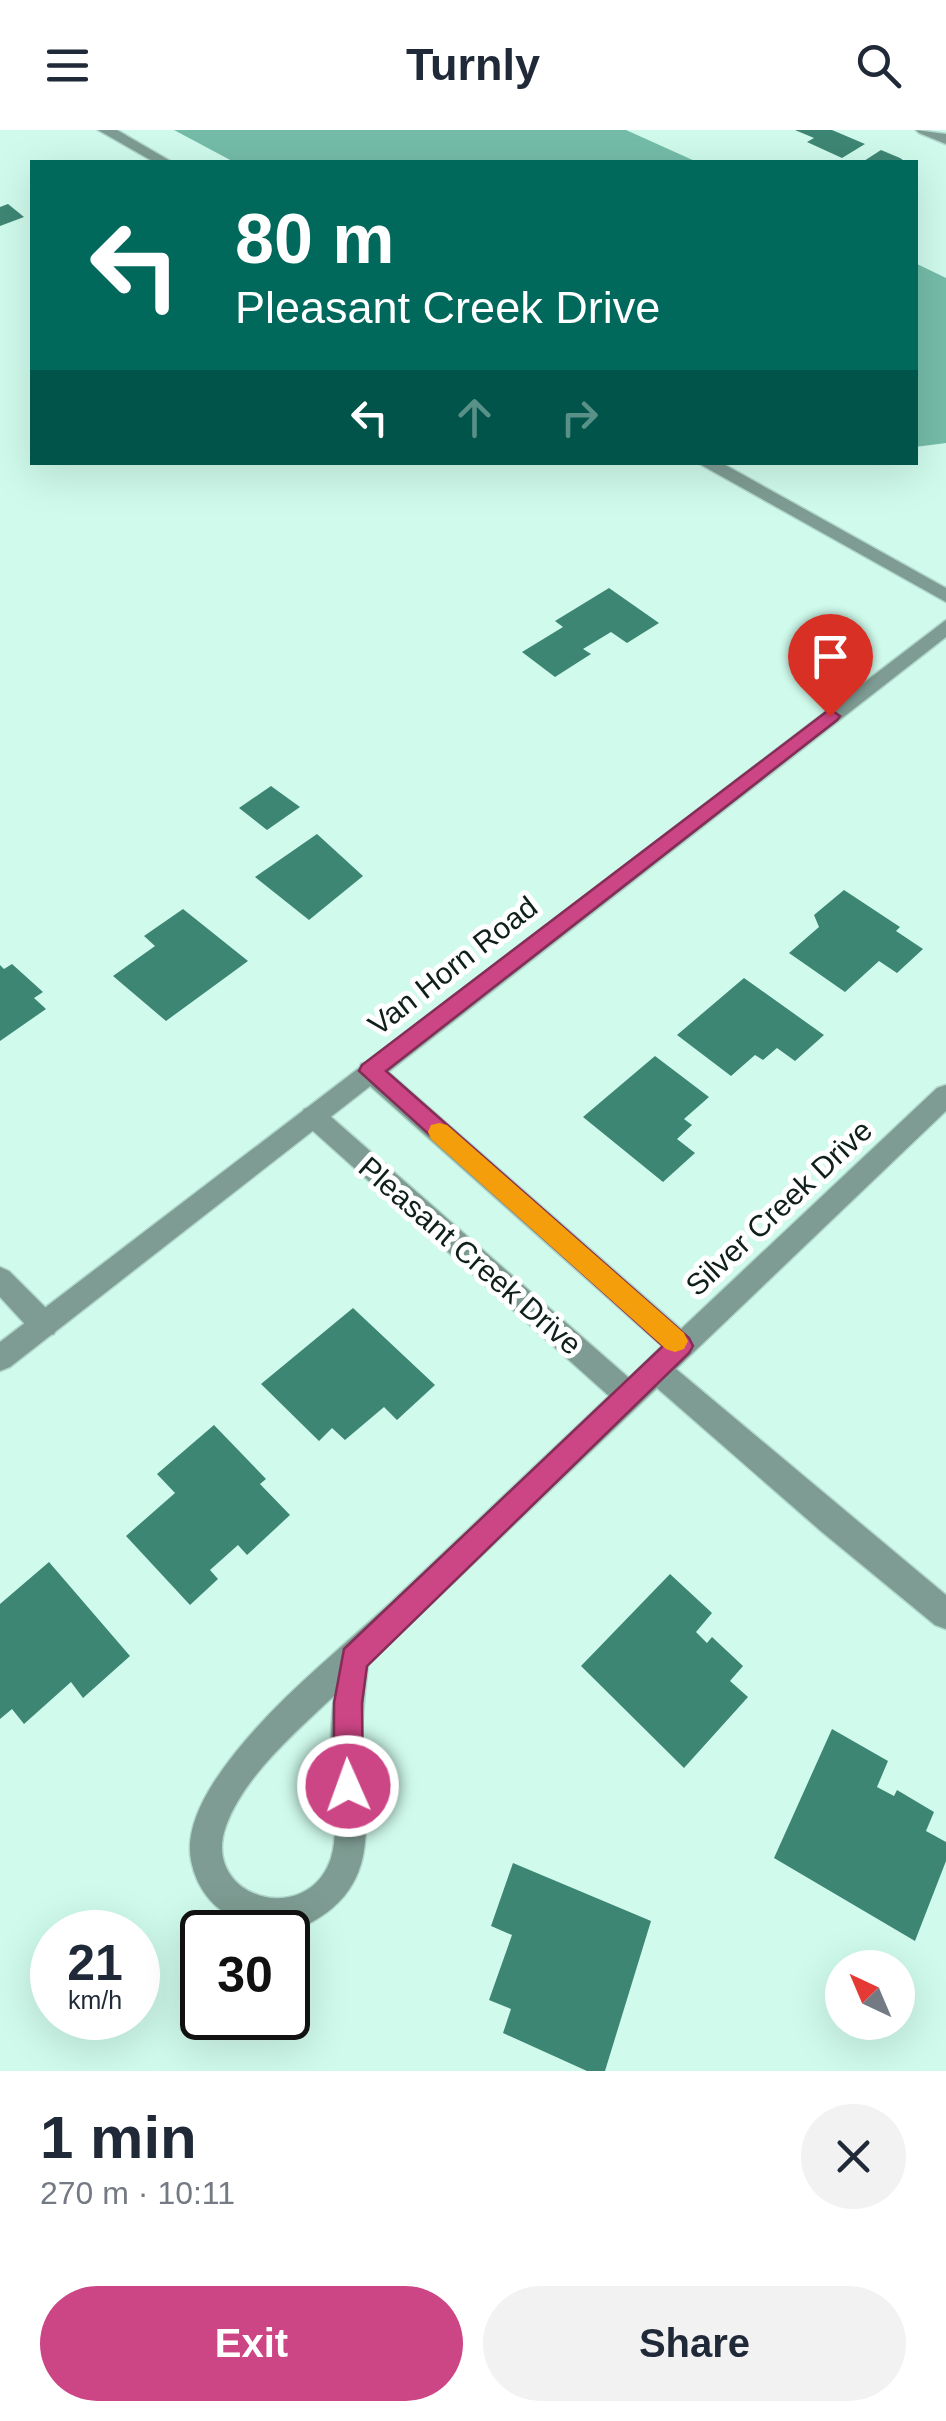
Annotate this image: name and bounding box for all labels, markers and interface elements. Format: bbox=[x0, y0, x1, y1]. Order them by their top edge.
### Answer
icon: menu bbox=[40, 38, 95, 93]
icon: search bbox=[851, 38, 906, 93]
text: Turnly bbox=[406, 39, 540, 90]
icon: left bbox=[70, 200, 200, 330]
text: 80 m bbox=[235, 200, 395, 278]
text: Pleasant Creek Drive bbox=[235, 282, 660, 333]
icon: left bbox=[342, 390, 397, 445]
icon: ahead bbox=[447, 390, 502, 445]
icon: right bbox=[552, 390, 607, 445]
pin bbox=[788, 614, 873, 717]
icon: arrive bbox=[803, 629, 858, 684]
street label: Van Horn Road bbox=[362, 890, 543, 1042]
street label: Silver Creek Drive bbox=[679, 1113, 878, 1302]
street label: Pleasant Creek Drive bbox=[353, 1150, 588, 1361]
position arrow bbox=[296, 1734, 400, 1838]
speed limit sign: 30 bbox=[180, 1910, 310, 2040]
text: 21 bbox=[67, 1935, 123, 1991]
north arrow bbox=[825, 1950, 915, 2040]
map controls bbox=[825, 1950, 915, 2040]
text: km/h bbox=[68, 1986, 122, 2014]
text: 1 min bbox=[40, 2104, 197, 2171]
button: close bbox=[801, 2104, 906, 2209]
text: 270 m · 10:11 bbox=[40, 2175, 235, 2211]
button: Exit bbox=[40, 2286, 463, 2401]
button: Share bbox=[483, 2286, 906, 2401]

